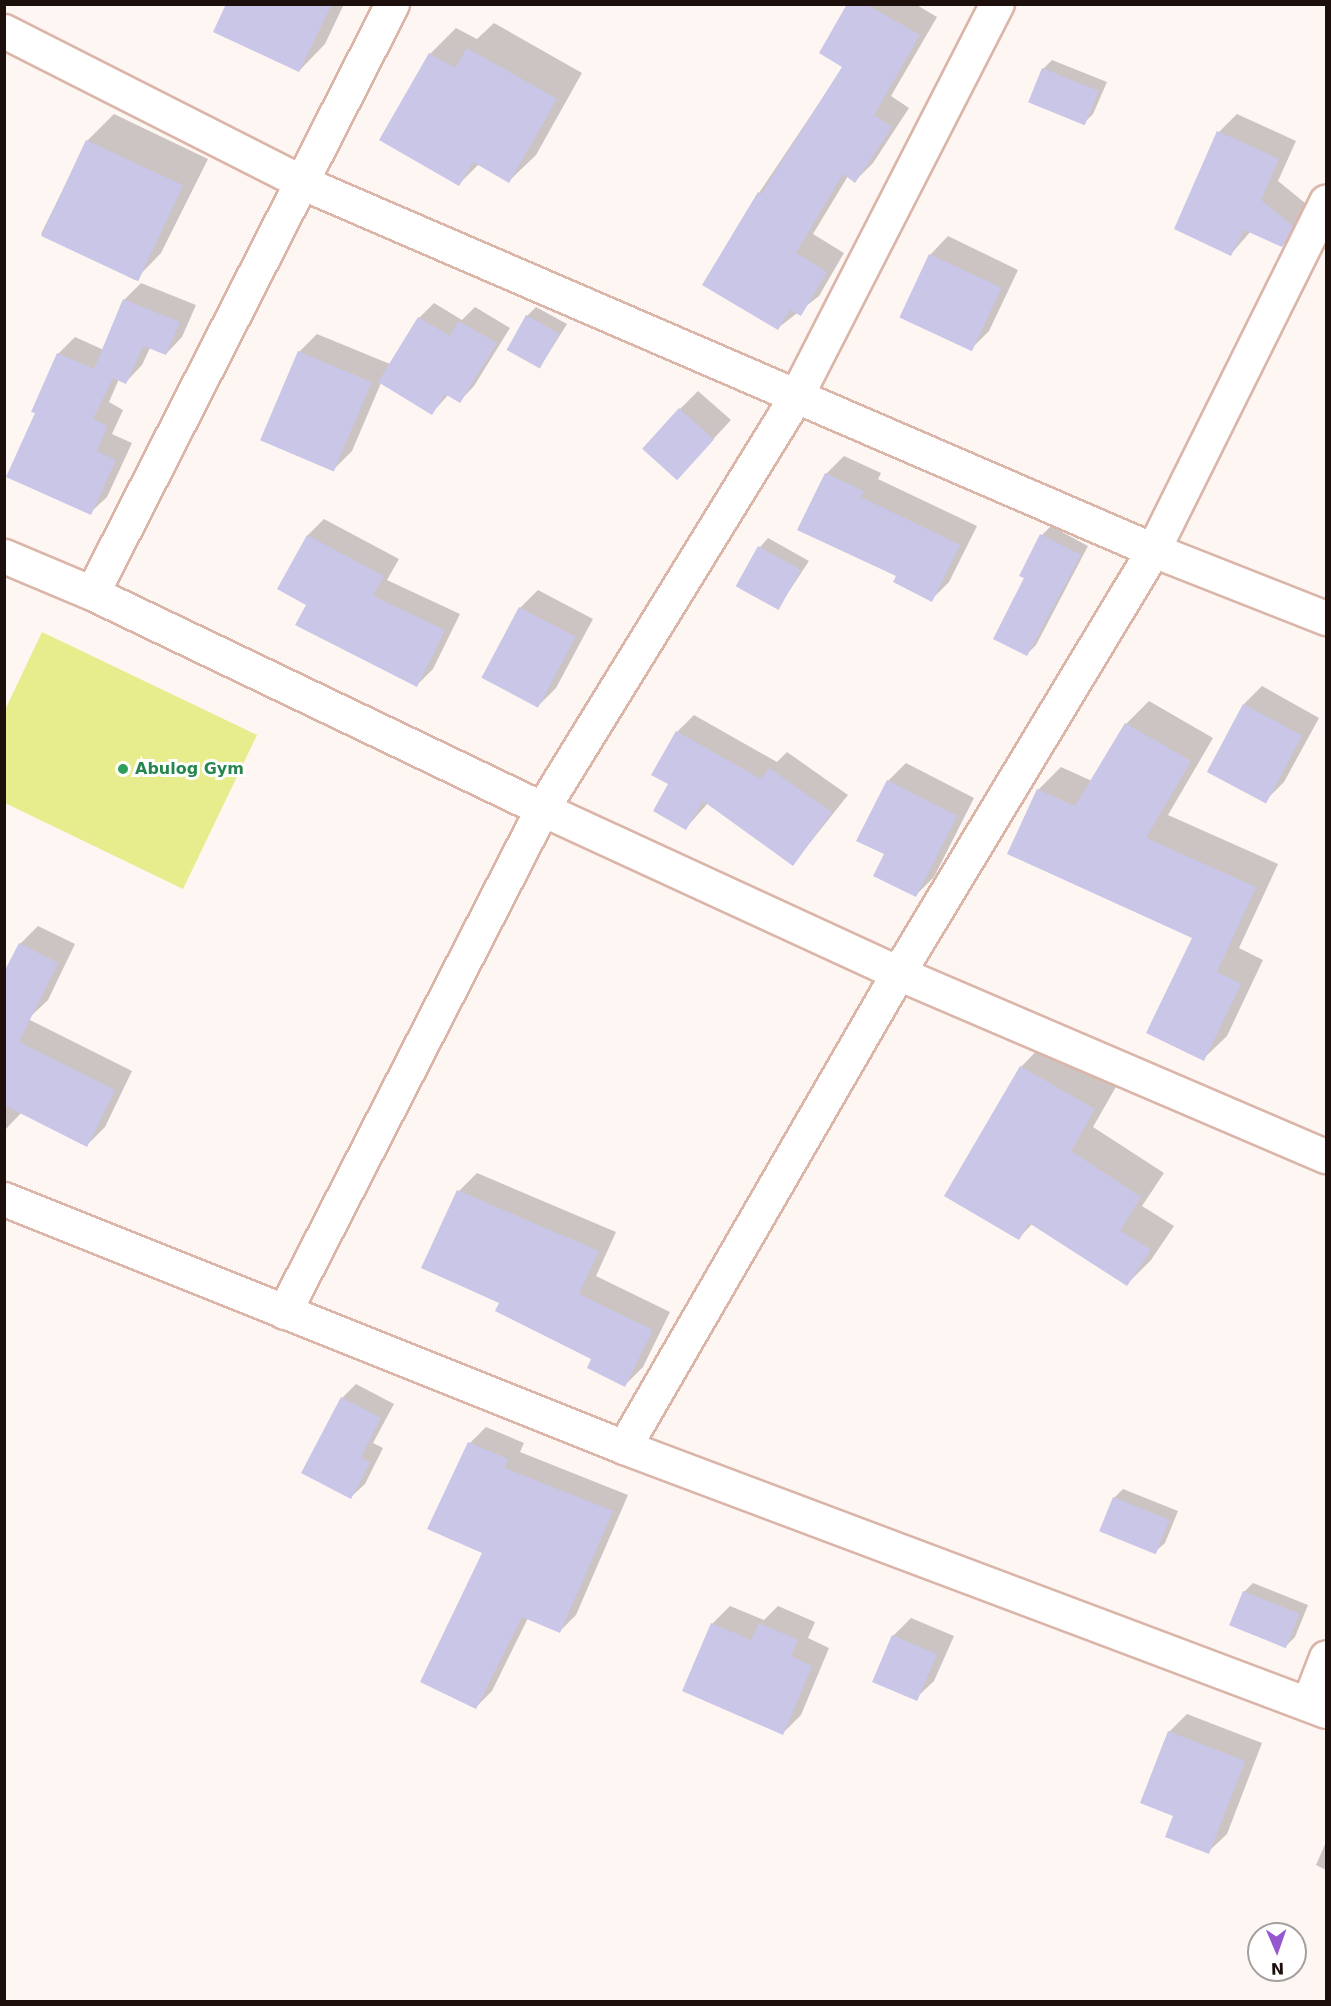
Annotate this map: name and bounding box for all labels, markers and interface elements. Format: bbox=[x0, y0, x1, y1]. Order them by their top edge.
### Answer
place label: Abulog Gym bbox=[135, 759, 244, 779]
marker: Abulog Gym bbox=[116, 762, 130, 776]
north arrow bbox=[1247, 1922, 1307, 1982]
text: N bbox=[1271, 1959, 1285, 1978]

